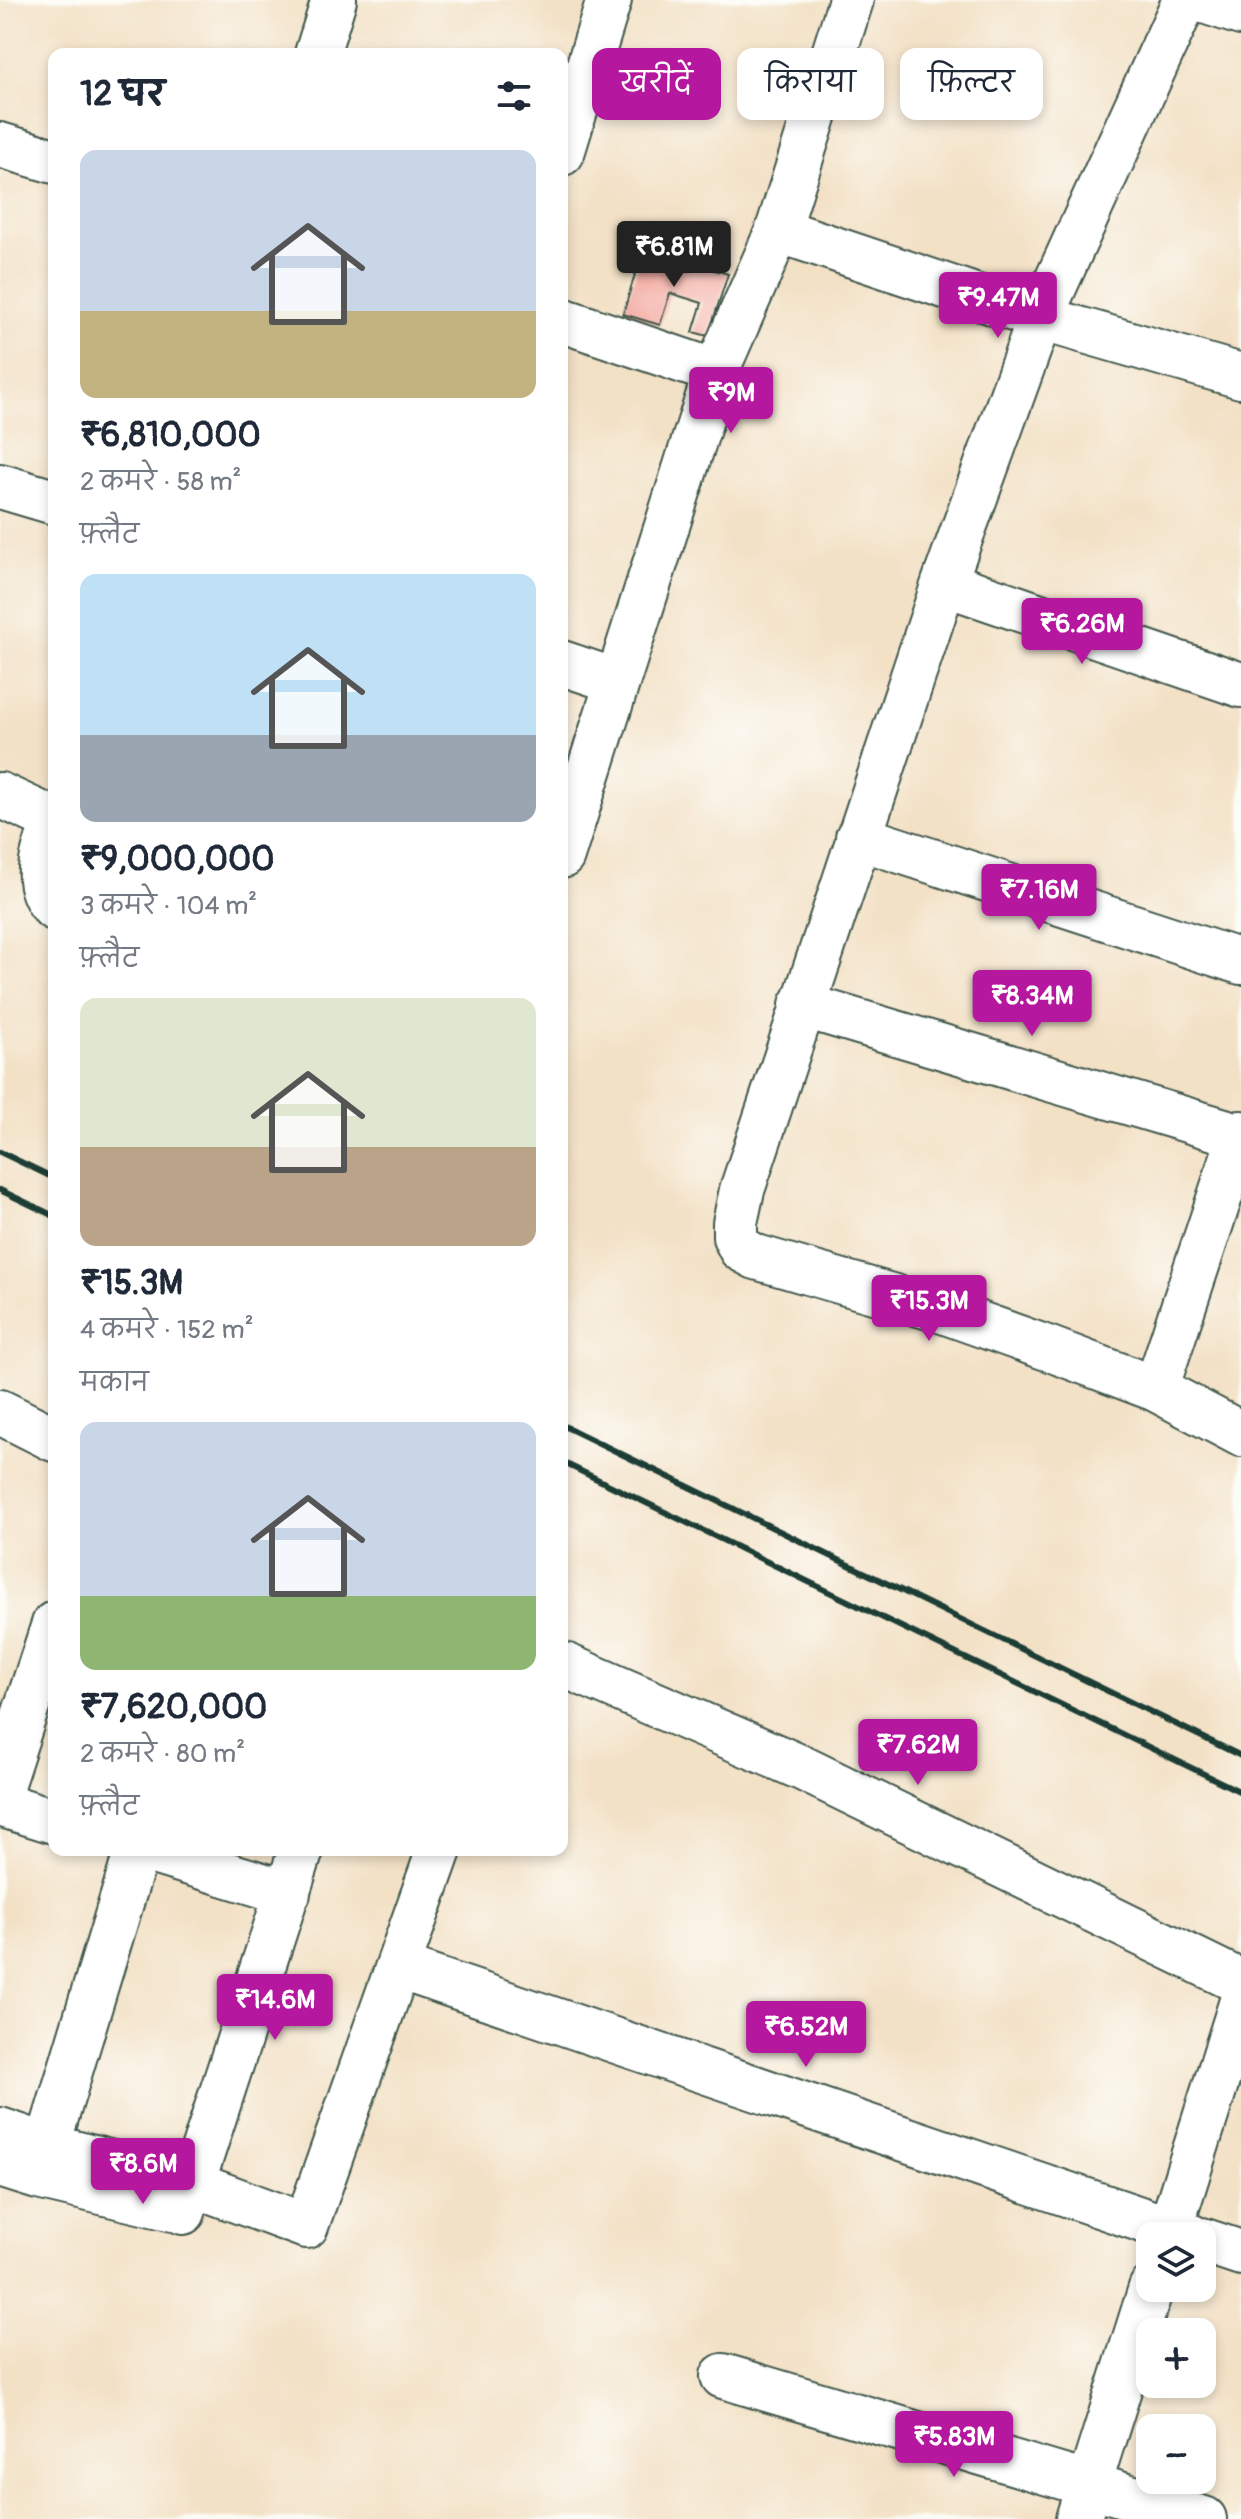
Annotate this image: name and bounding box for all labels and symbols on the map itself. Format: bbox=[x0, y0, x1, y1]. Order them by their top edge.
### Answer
pin: ₹6.81M bbox=[609, 221, 739, 289]
pin: ₹9.47M bbox=[933, 272, 1063, 340]
pin: ₹9M bbox=[692, 367, 770, 435]
pin: ₹6.26M bbox=[1017, 598, 1147, 666]
pin: ₹7.16M bbox=[974, 864, 1104, 932]
pin: ₹8.34M bbox=[967, 970, 1097, 1038]
pin: ₹15.3M bbox=[864, 1275, 994, 1343]
pin: ₹7.62M bbox=[853, 1719, 983, 1787]
pin: ₹14.6M bbox=[210, 1974, 340, 2042]
pin: ₹6.52M bbox=[741, 2001, 871, 2069]
pin: ₹8.6M bbox=[87, 2138, 199, 2206]
pin: ₹5.83M bbox=[889, 2411, 1019, 2479]

